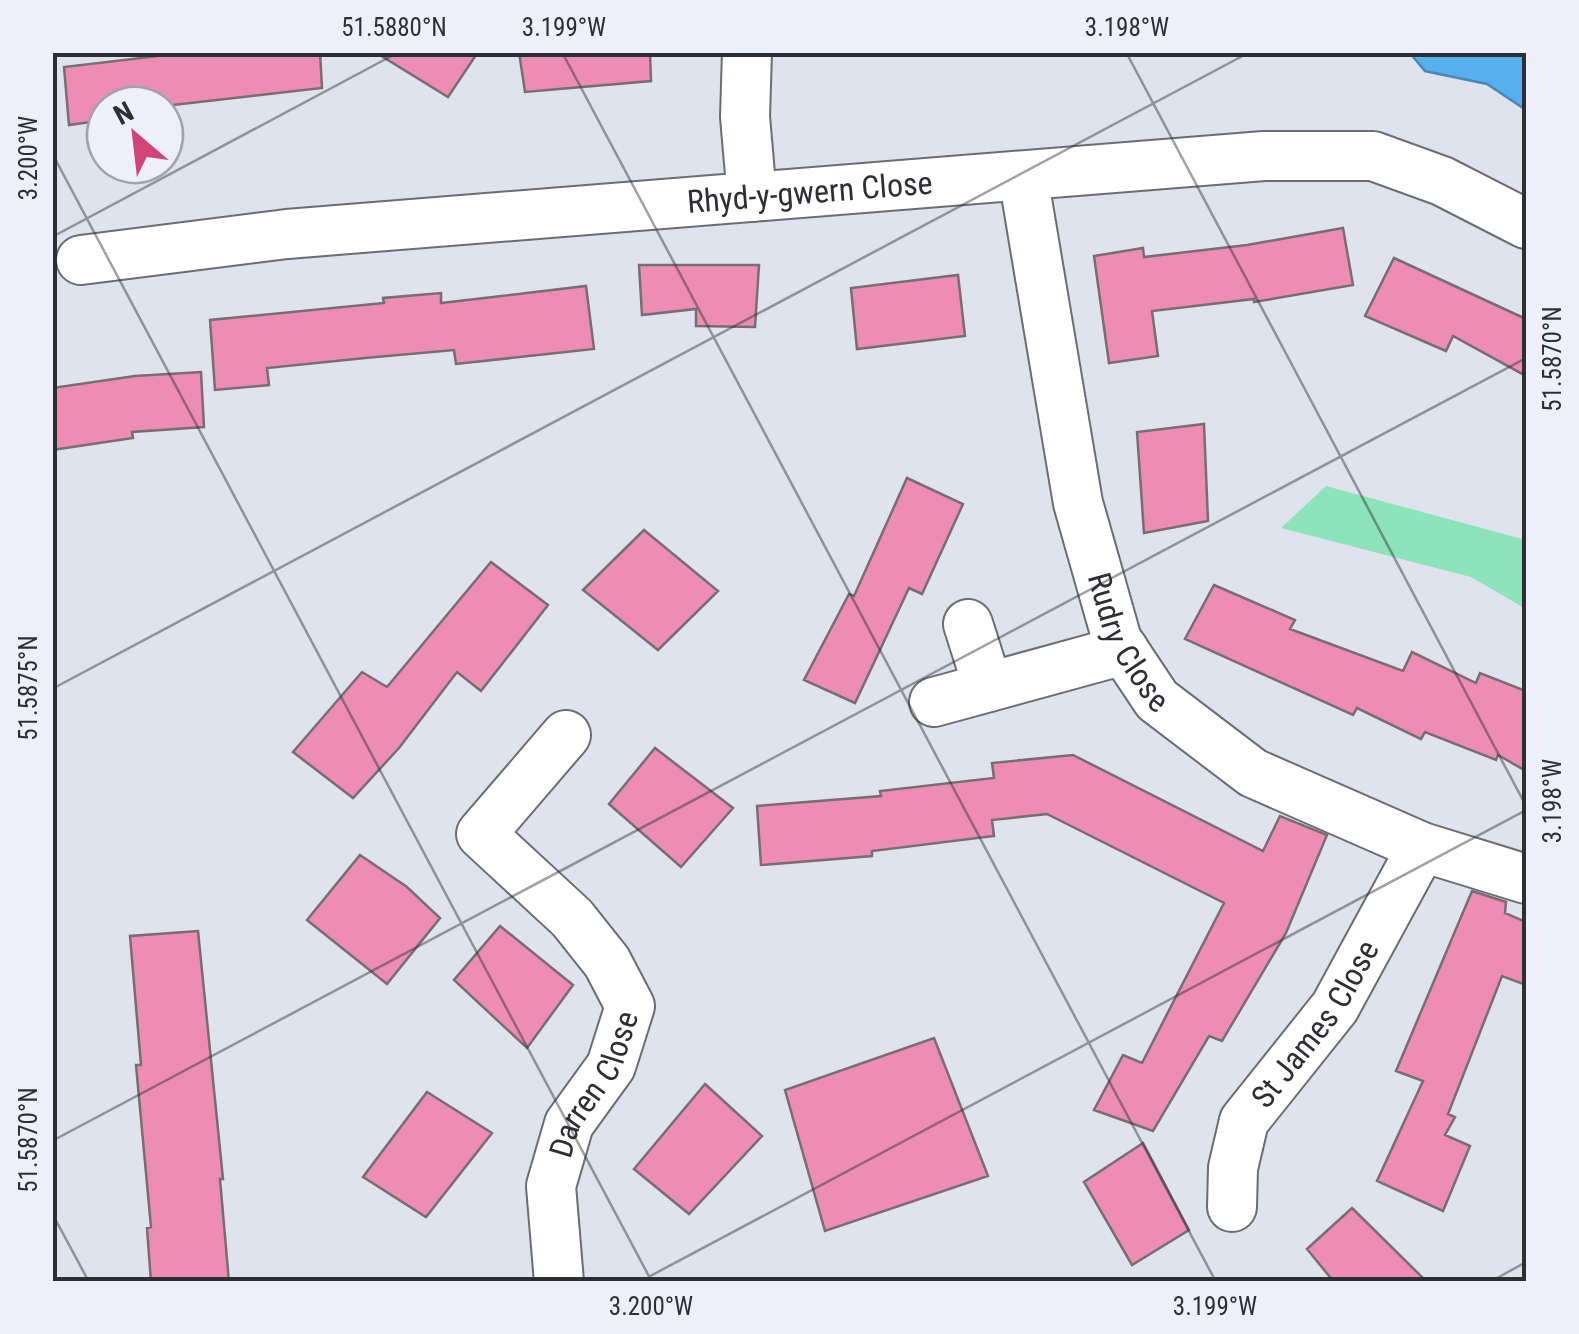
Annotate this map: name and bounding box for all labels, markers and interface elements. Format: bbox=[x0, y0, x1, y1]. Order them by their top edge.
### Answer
text: 51.5880°N bbox=[341, 13, 447, 42]
text: 3.199°W bbox=[522, 13, 606, 42]
text: 3.198°W bbox=[1085, 13, 1169, 42]
north arrow bbox=[85, 85, 185, 185]
text: N bbox=[108, 95, 139, 132]
text: 3.200°W bbox=[14, 116, 43, 200]
street label: Rhyd-y-gwern Close bbox=[686, 164, 934, 221]
text: 51.5870°N bbox=[1538, 306, 1567, 412]
street label: Rudry Close bbox=[1080, 568, 1176, 721]
text: 51.5875°N bbox=[14, 635, 43, 741]
text: 3.198°W bbox=[1538, 759, 1567, 843]
street label: St James Close bbox=[1243, 934, 1387, 1115]
street label: Darren Close bbox=[541, 1007, 646, 1162]
text: 51.5870°N bbox=[14, 1087, 43, 1193]
text: 3.200°W bbox=[609, 1292, 693, 1321]
text: 3.199°W bbox=[1173, 1292, 1257, 1321]

